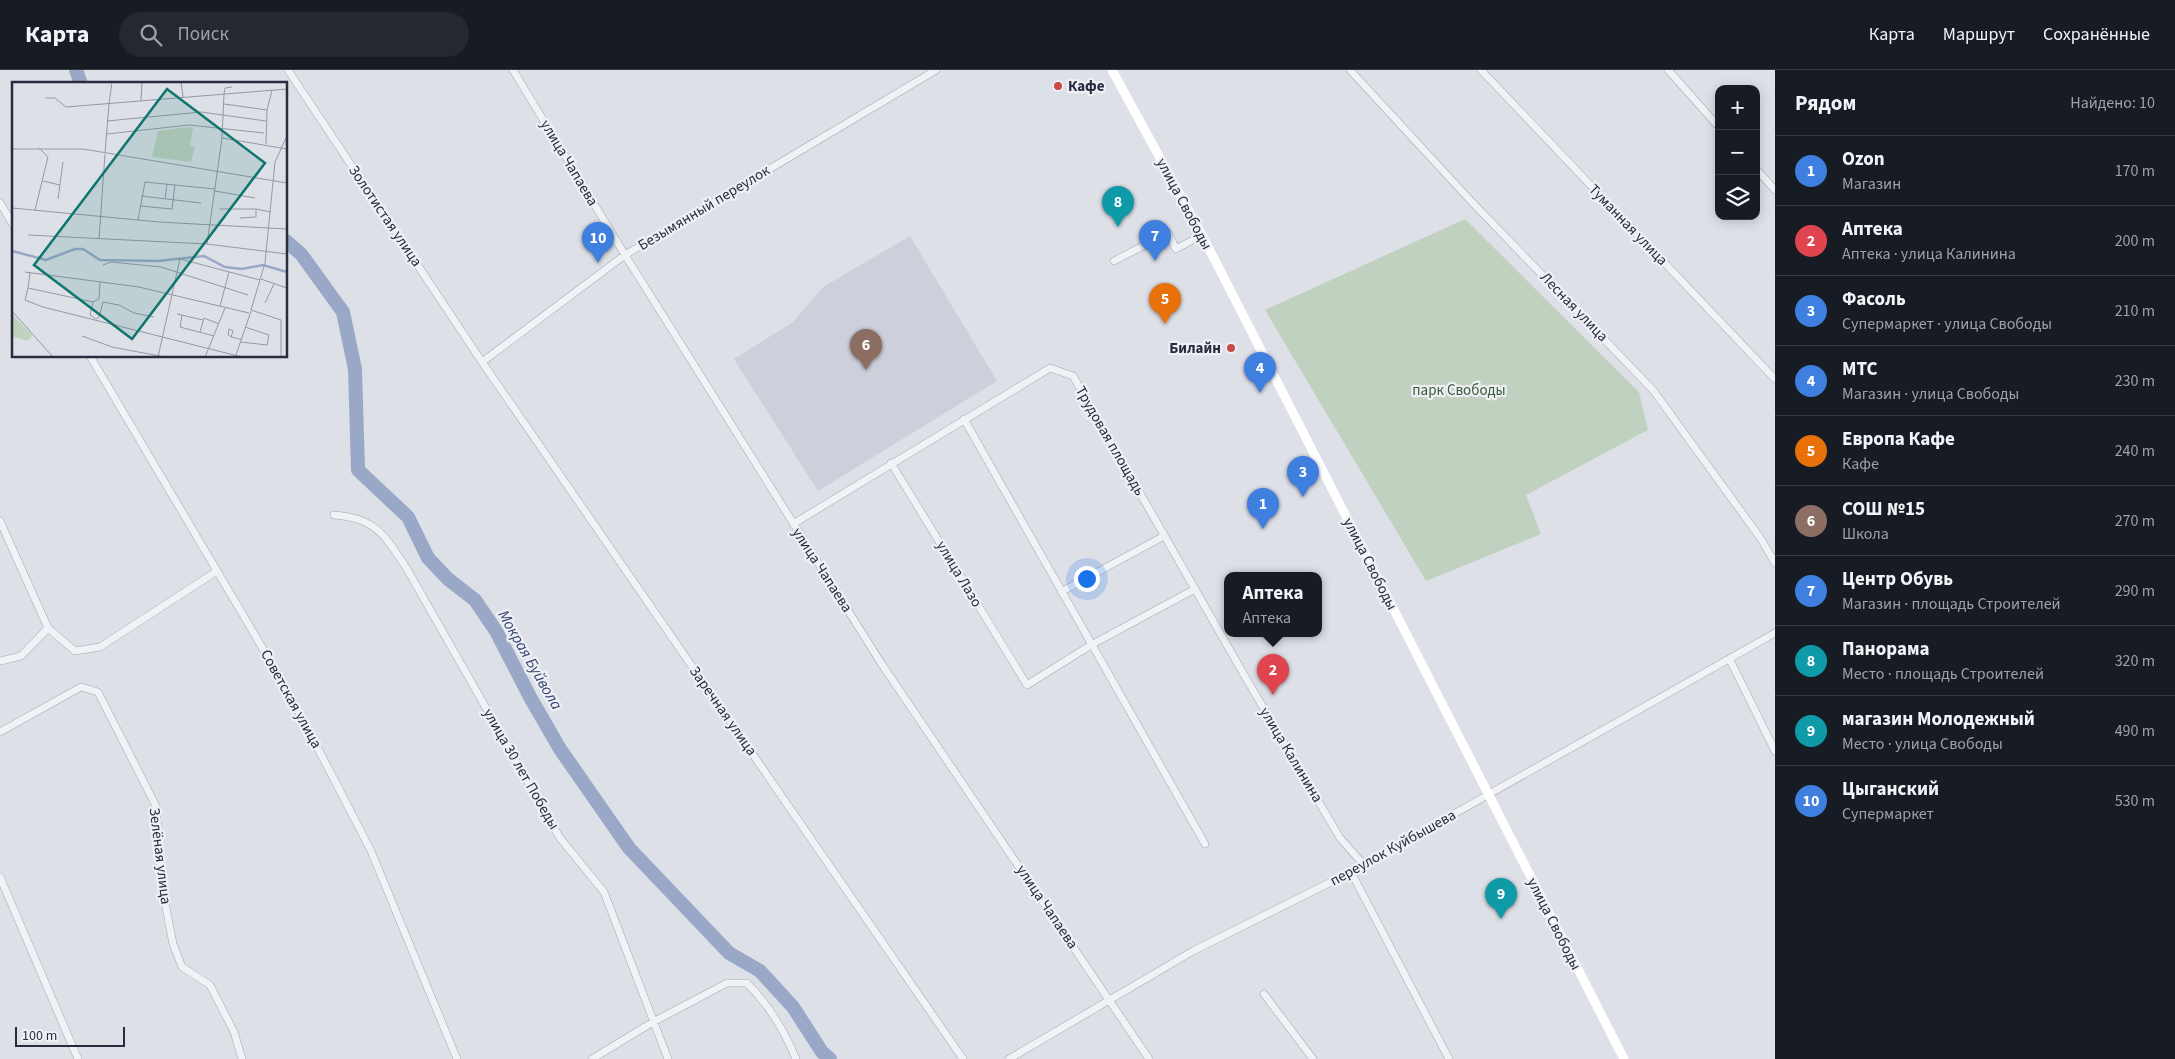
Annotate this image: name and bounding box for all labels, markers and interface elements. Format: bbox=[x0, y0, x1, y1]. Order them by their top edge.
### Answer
search box bbox=[119, 12, 469, 57]
text: Карта bbox=[25, 17, 89, 52]
icon: search bbox=[137, 21, 165, 49]
text: Поиск bbox=[177, 21, 229, 48]
text: Карта bbox=[1869, 22, 1915, 47]
text: Маршрут bbox=[1943, 22, 2015, 47]
text: Сохранённые bbox=[2043, 22, 2150, 47]
place label: Кафе bbox=[1068, 76, 1105, 97]
marker: Кафе bbox=[1052, 80, 1064, 92]
inset map bbox=[12, 82, 288, 358]
map controls bbox=[1715, 85, 1760, 220]
button: + bbox=[1715, 85, 1760, 130]
text: Рядом bbox=[1795, 88, 1856, 118]
text: Найдено: 10 bbox=[2070, 92, 2155, 114]
street label: улица Чапаева bbox=[535, 116, 603, 210]
button: − bbox=[1715, 130, 1760, 175]
text: Ozon bbox=[1842, 146, 1885, 173]
street label: улица Свободы bbox=[1151, 154, 1217, 254]
street label: Безымянный переулок bbox=[634, 160, 775, 256]
text: 1 bbox=[1807, 160, 1815, 182]
text: 170 m bbox=[2115, 160, 2155, 182]
street label: Золотистая улица bbox=[343, 161, 427, 271]
text: Магазин bbox=[1842, 173, 1901, 195]
button: layers bbox=[1715, 175, 1760, 220]
street label: Туманная улица bbox=[1584, 180, 1672, 270]
pin: 8 bbox=[1102, 186, 1134, 227]
text: Аптека bbox=[1842, 216, 1903, 243]
pin: 7 bbox=[1139, 220, 1171, 261]
pin: 10 bbox=[582, 222, 614, 263]
text: 2 bbox=[1807, 230, 1815, 252]
text: 200 m bbox=[2115, 230, 2155, 252]
text: Аптека · улица Калинина bbox=[1842, 243, 2016, 265]
street label: Лесная улица bbox=[1535, 267, 1613, 347]
pin: 5 bbox=[1149, 283, 1181, 324]
text: Фасоль bbox=[1842, 286, 1906, 313]
text: 3 bbox=[1807, 300, 1815, 322]
text: 210 m bbox=[2115, 300, 2155, 322]
text: Супермаркет · улица Свободы bbox=[1842, 313, 2052, 335]
pin: 6 bbox=[850, 329, 882, 370]
place label: Билайн bbox=[1169, 338, 1221, 359]
marker: Билайн bbox=[1225, 342, 1237, 354]
pin: 4 bbox=[1244, 352, 1276, 393]
text: МТС bbox=[1842, 356, 1878, 383]
text: 4 bbox=[1807, 370, 1815, 392]
text: 230 m bbox=[2115, 370, 2155, 392]
park label: парк Свободы bbox=[1412, 380, 1506, 401]
street label: Трудовая площадь bbox=[1070, 382, 1150, 500]
text: Магазин · улица Свободы bbox=[1842, 383, 2019, 405]
text: Европа Кафе bbox=[1842, 426, 1955, 453]
text: 5 bbox=[1807, 440, 1815, 462]
text: 240 m bbox=[2115, 440, 2155, 462]
text: Кафе bbox=[1842, 453, 1879, 475]
pin: 3 bbox=[1287, 456, 1319, 497]
pin: 1 bbox=[1247, 488, 1279, 529]
text: СОШ №15 bbox=[1842, 496, 1925, 523]
text: 6 bbox=[1807, 510, 1815, 532]
text: 270 m bbox=[2115, 510, 2155, 532]
street label: улица Свободы bbox=[1338, 514, 1402, 614]
street label: улица Чапаева bbox=[787, 523, 857, 617]
text: Школа bbox=[1842, 523, 1889, 545]
street label: улица Лазо bbox=[931, 537, 987, 611]
your location bbox=[1074, 566, 1100, 592]
text: Центр Обувь bbox=[1842, 566, 1953, 593]
popup bbox=[1224, 572, 1322, 637]
text: Аптека bbox=[1243, 580, 1303, 607]
text: 7 bbox=[1807, 580, 1815, 602]
text: 290 m bbox=[2115, 580, 2155, 602]
text: Магазин · площадь Строителей bbox=[1842, 593, 2061, 615]
water label: Мокрая Буйвола bbox=[492, 606, 568, 714]
text: Аптека bbox=[1243, 607, 1291, 629]
text: Панорама bbox=[1842, 636, 1929, 663]
street label: Советская улица bbox=[255, 646, 327, 752]
text: 8 bbox=[1807, 650, 1815, 672]
text: 320 m bbox=[2115, 650, 2155, 672]
pin: 2 bbox=[1257, 654, 1289, 695]
street label: Заречная улица bbox=[684, 662, 762, 760]
text: Место · площадь Строителей bbox=[1842, 663, 2044, 685]
street label: улица Калинина bbox=[1254, 703, 1328, 807]
street label: улица 30 лет Победы bbox=[478, 704, 564, 834]
text: магазин Молодежный bbox=[1842, 706, 2035, 733]
text: 9 bbox=[1807, 720, 1815, 742]
text: 490 m bbox=[2115, 720, 2155, 742]
text: Место · улица Свободы bbox=[1842, 733, 2003, 755]
text: Цыганский bbox=[1842, 776, 1939, 803]
text: 10 bbox=[1803, 790, 1819, 812]
text: 530 m bbox=[2115, 790, 2155, 812]
text: Супермаркет bbox=[1842, 803, 1934, 825]
street label: переулок Куйбышева bbox=[1326, 805, 1460, 891]
street label: Зелёная улица bbox=[144, 807, 176, 905]
street label: улица Чапаева bbox=[1011, 861, 1083, 953]
street label: улица Свободы bbox=[1522, 874, 1586, 974]
pin: 9 bbox=[1485, 878, 1517, 919]
scale bar bbox=[15, 1024, 125, 1047]
text: 100 m bbox=[22, 1026, 57, 1046]

